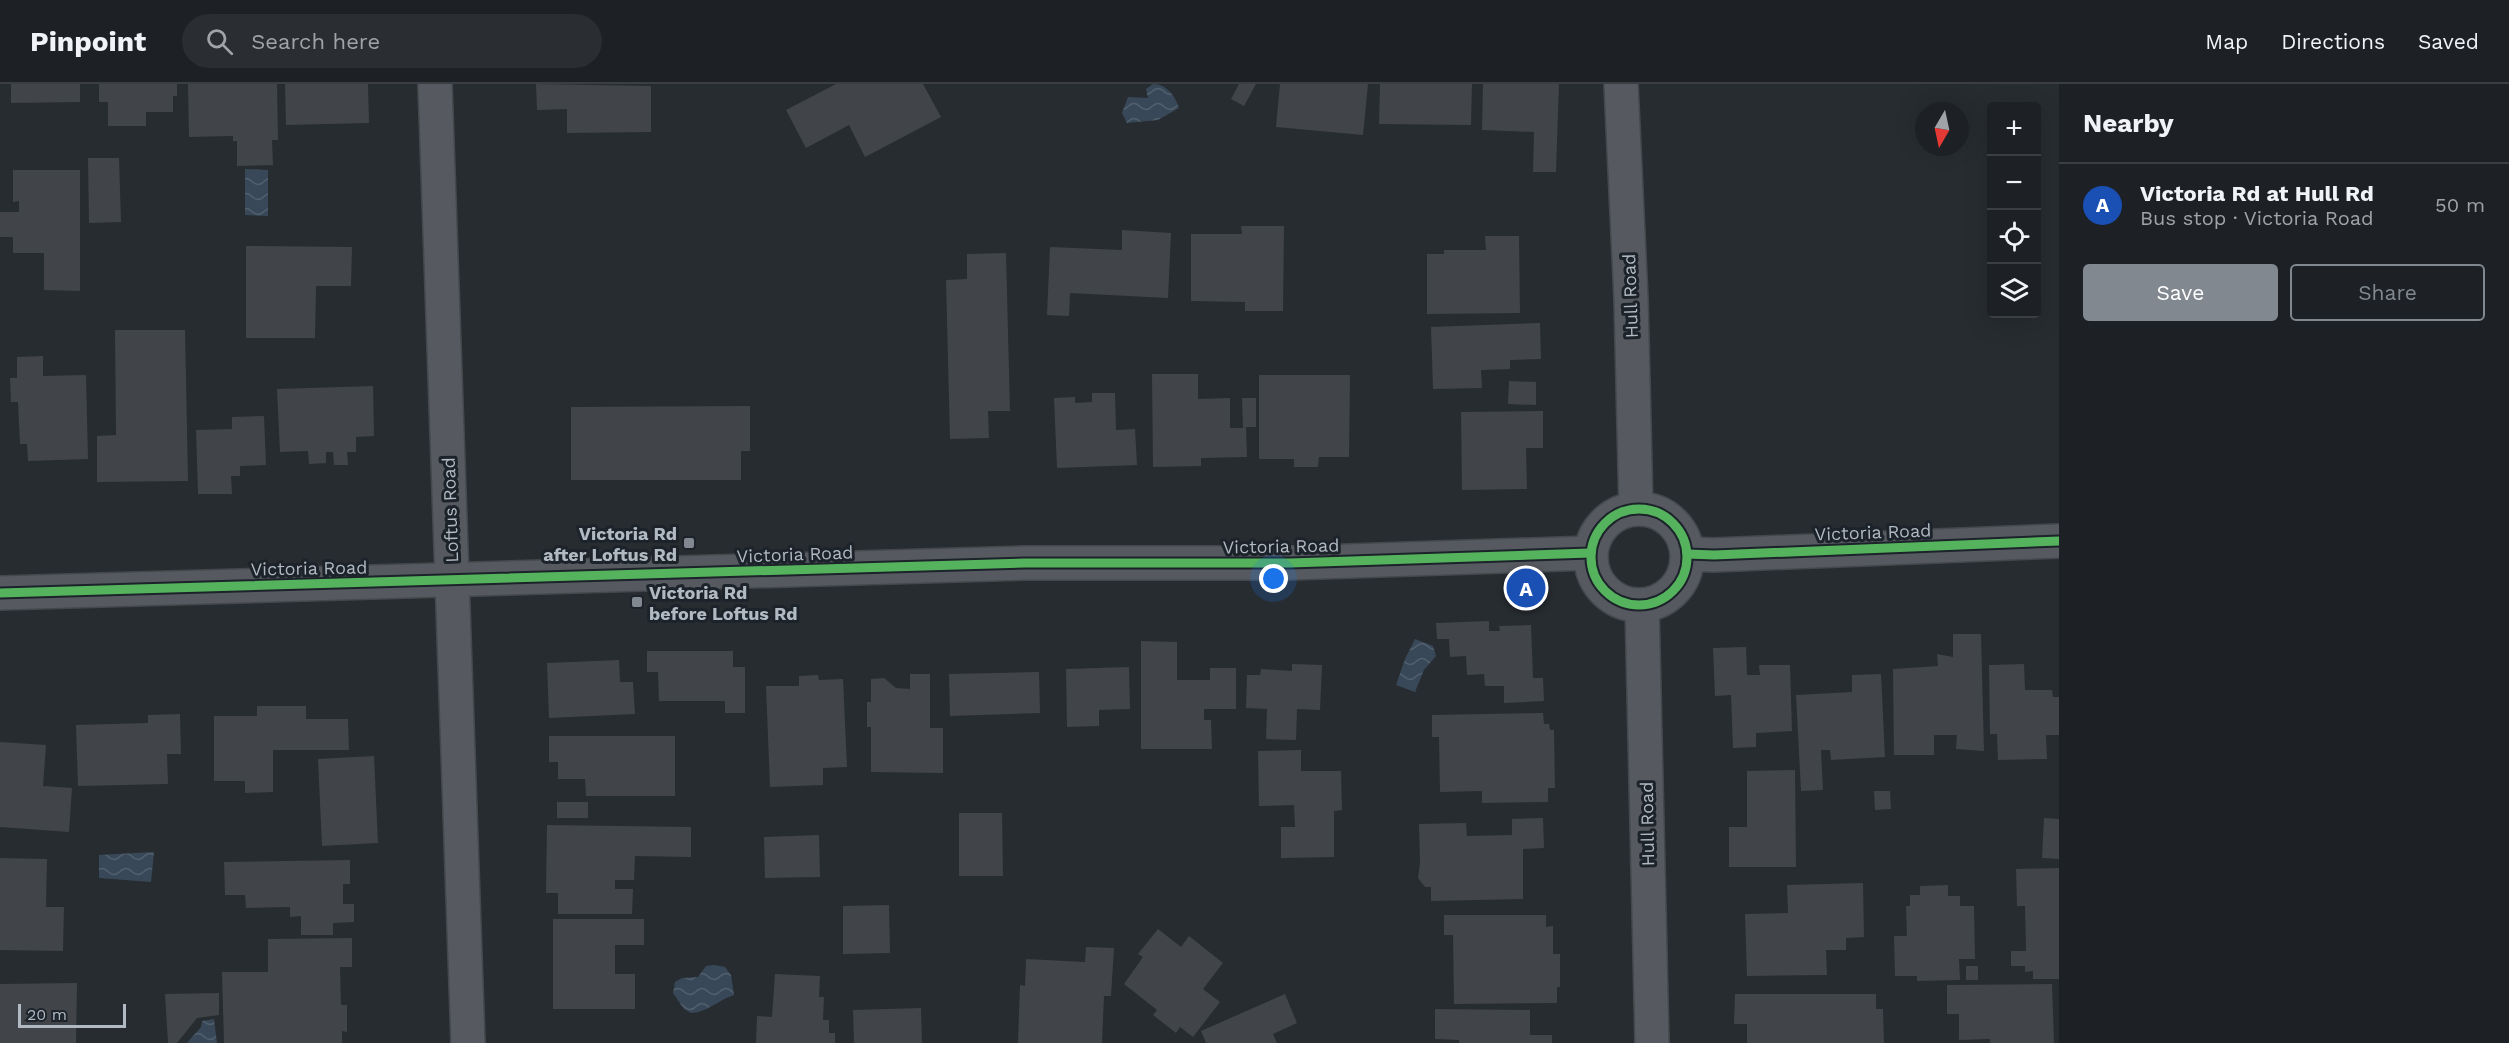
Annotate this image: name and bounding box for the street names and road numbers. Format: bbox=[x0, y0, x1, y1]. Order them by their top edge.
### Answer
street label: Hull Road bbox=[1618, 253, 1642, 339]
street label: Loftus Road bbox=[438, 457, 462, 563]
street label: Victoria Road bbox=[1814, 519, 1932, 545]
street label: Victoria Road bbox=[1222, 534, 1340, 558]
street label: Victoria Road bbox=[736, 541, 854, 567]
street label: Victoria Road bbox=[250, 556, 368, 580]
street label: Hull Road bbox=[1636, 782, 1658, 866]

